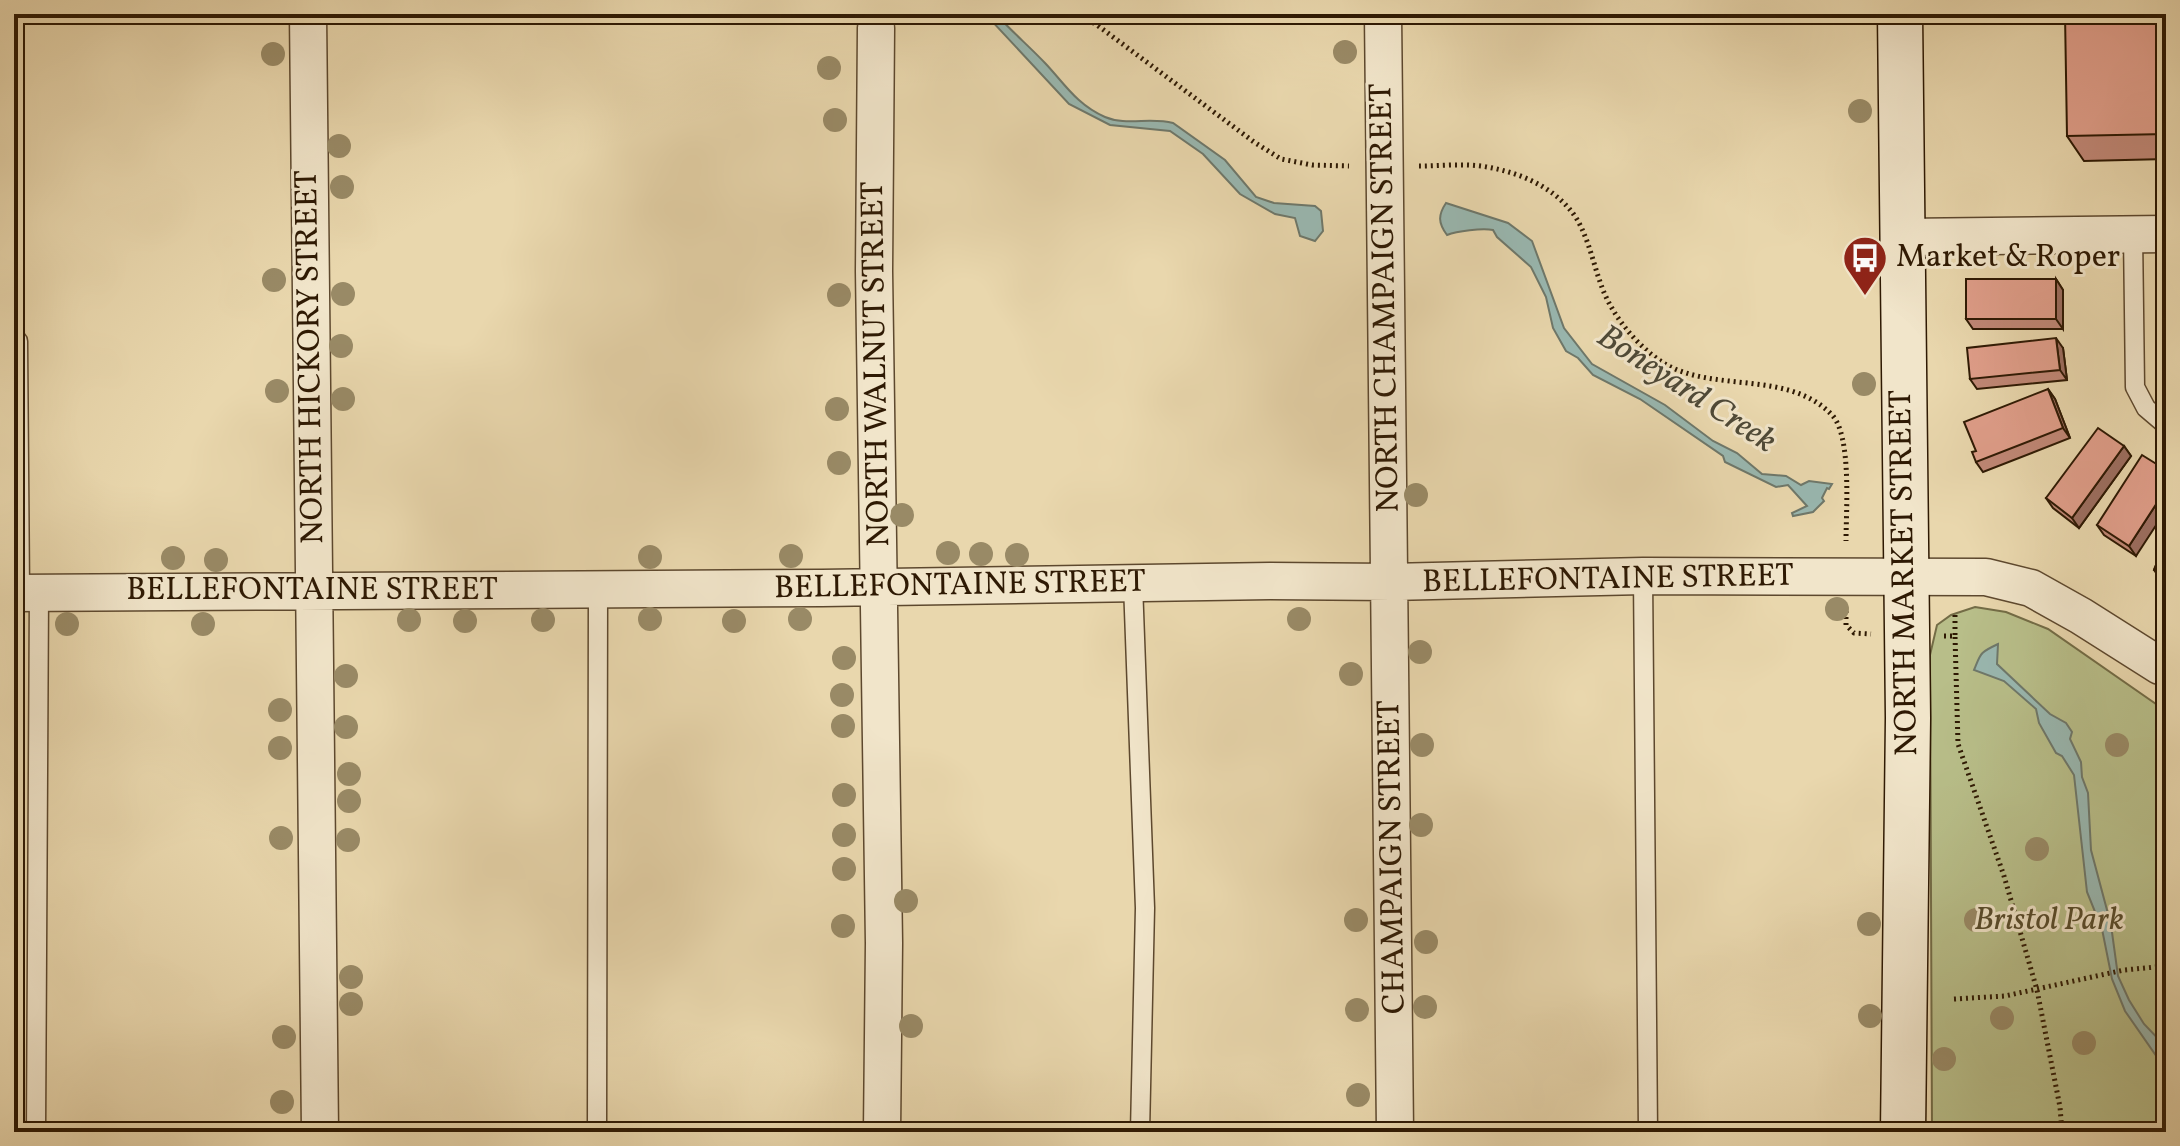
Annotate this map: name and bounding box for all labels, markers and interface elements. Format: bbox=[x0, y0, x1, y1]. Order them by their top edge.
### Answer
street label: NORTH CHAMPAIGN STREET bbox=[1360, 83, 1412, 513]
street label: NORTH HICKORY STREET bbox=[286, 170, 336, 544]
street label: NORTH WALNUT STREET bbox=[852, 181, 902, 547]
bus stop icon: Market & Roper bbox=[1841, 234, 1889, 297]
place label: Market & Roper bbox=[1896, 236, 2120, 280]
water label: Boneyard Creek bbox=[1587, 314, 1785, 466]
street label: NORTH MARKET STREET bbox=[1880, 389, 1930, 757]
street label: BELLEFONTAINE STREET bbox=[1422, 555, 1794, 605]
street label: BELLEFONTAINE STREET bbox=[774, 561, 1146, 611]
street label: BELLEFONTAINE STREET bbox=[126, 569, 498, 613]
street label: CHAMPAIGN STREET bbox=[1368, 699, 1418, 1015]
park label: Bristol Park bbox=[1974, 899, 2124, 943]

